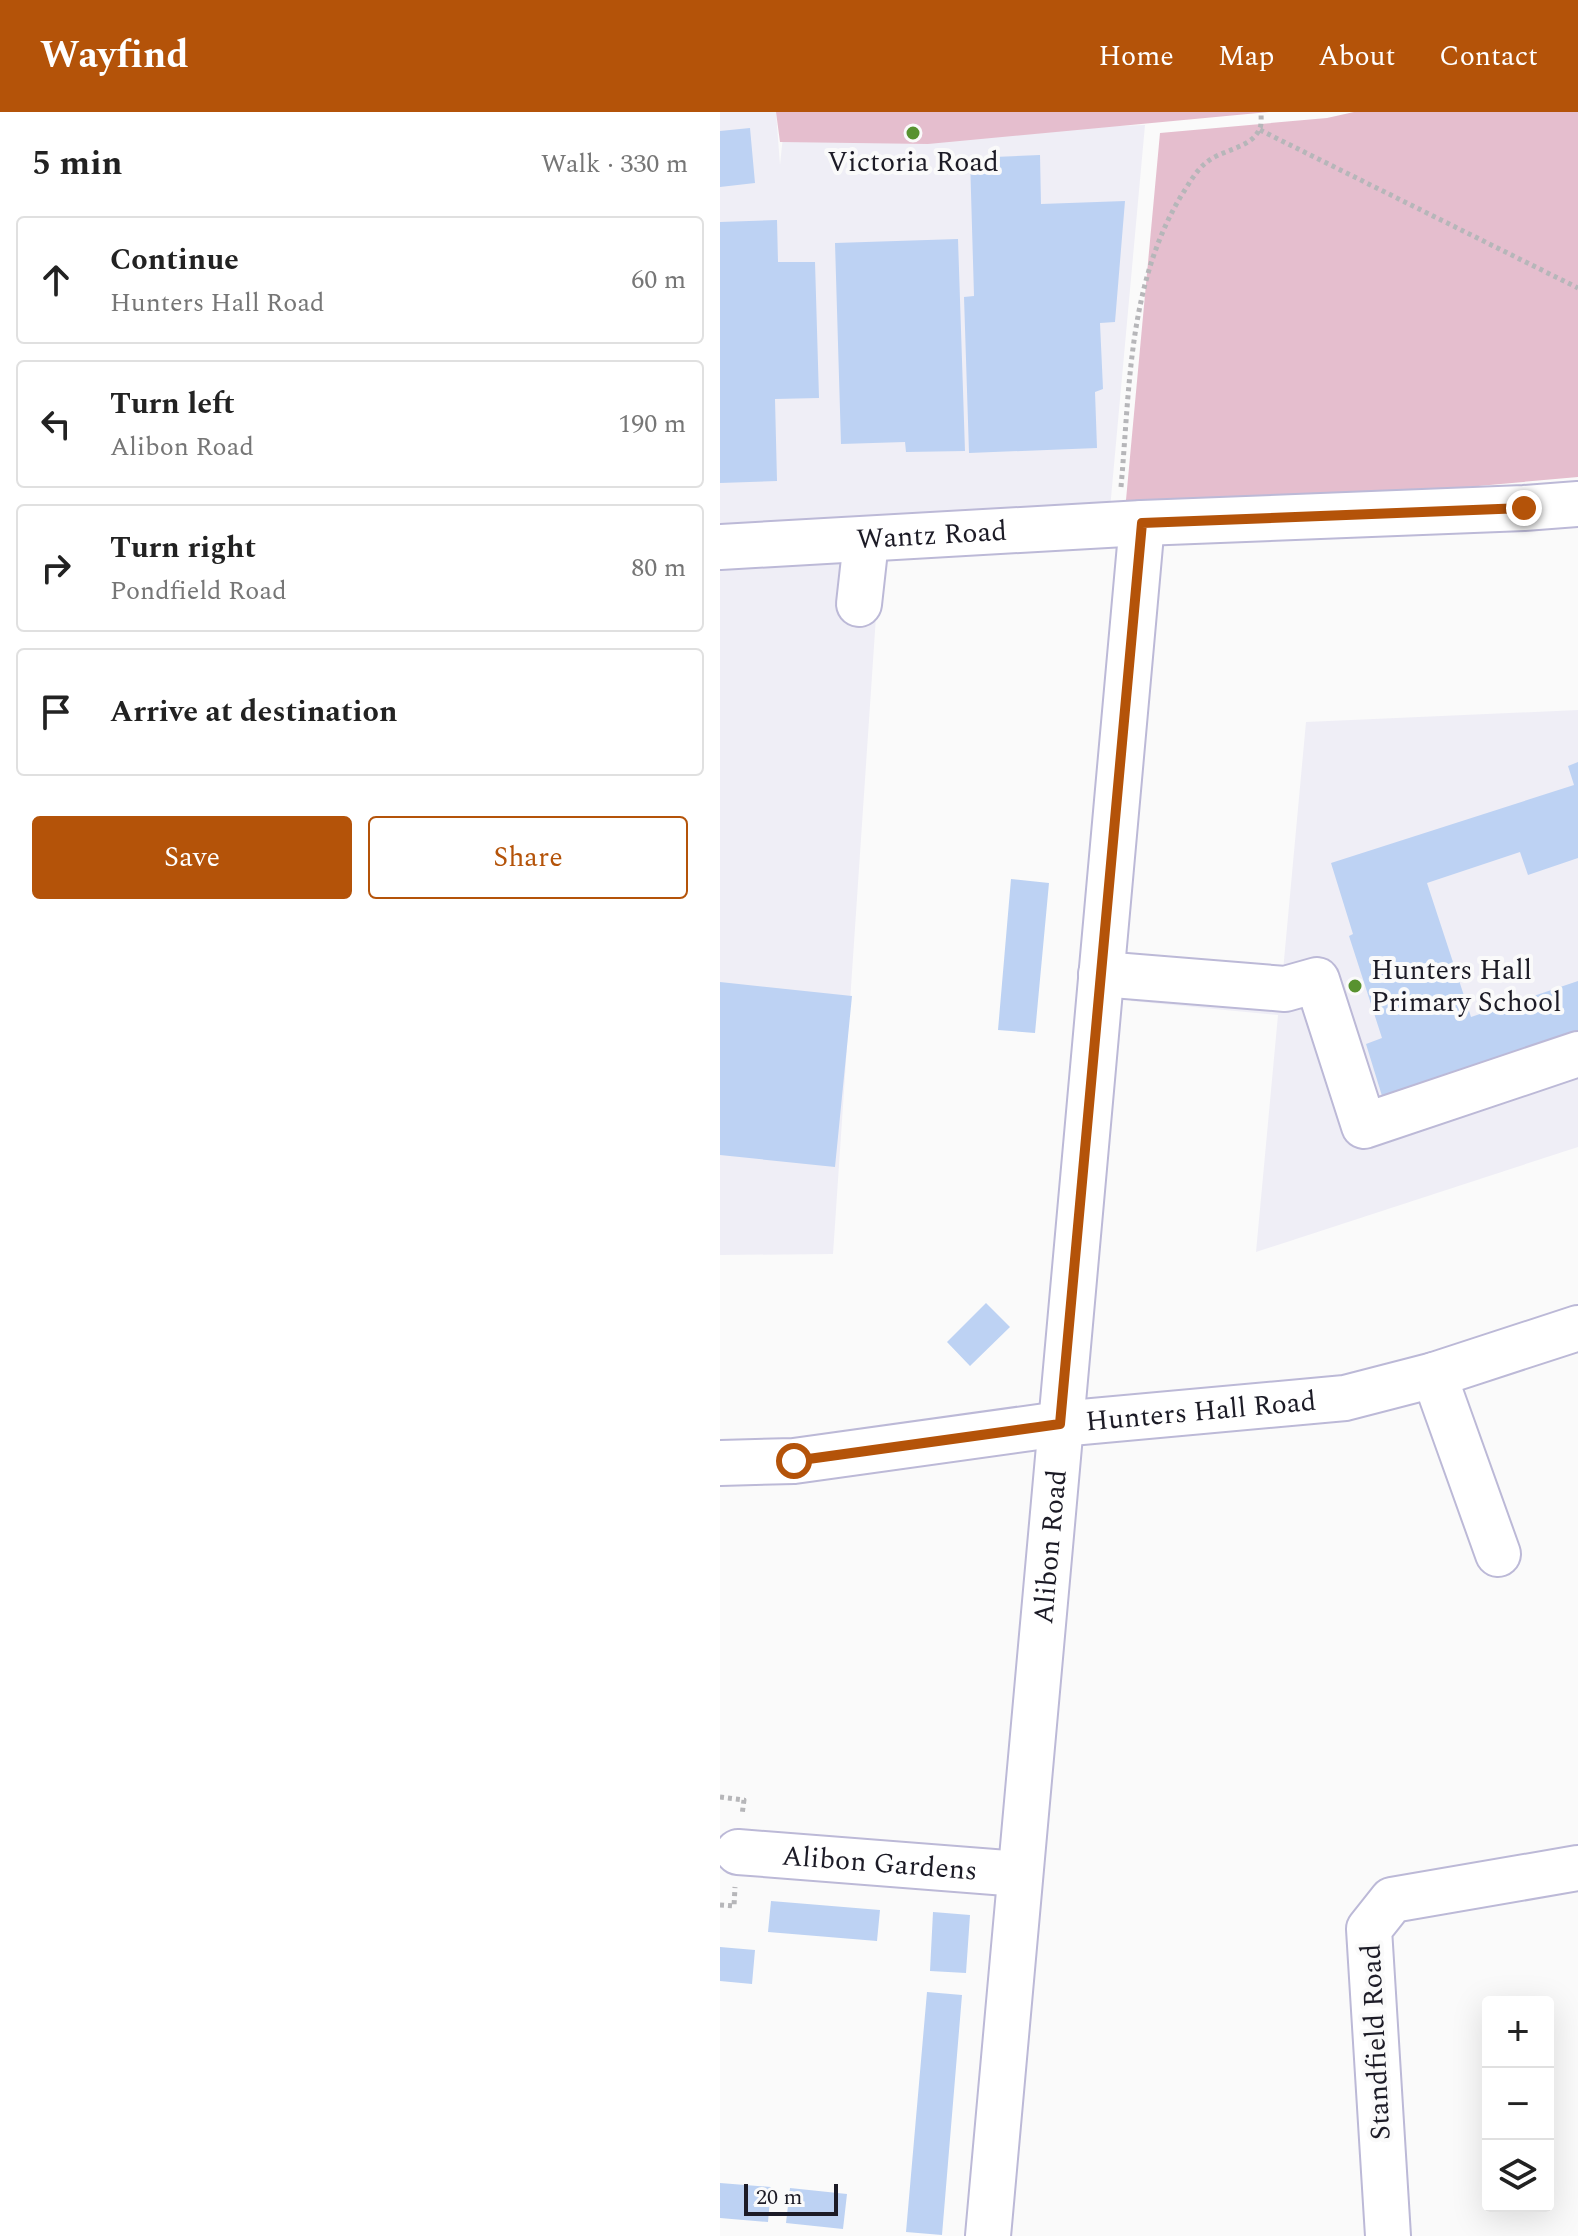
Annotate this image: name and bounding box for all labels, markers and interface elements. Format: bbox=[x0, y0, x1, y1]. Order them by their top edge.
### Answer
text: Wayfind bbox=[40, 27, 189, 85]
text: Home bbox=[1098, 35, 1174, 78]
text: Map bbox=[1218, 35, 1274, 78]
text: About bbox=[1318, 35, 1395, 78]
text: Contact bbox=[1439, 35, 1538, 78]
marker: Victoria Road bbox=[904, 124, 922, 142]
text: 5 min bbox=[32, 138, 122, 190]
place label: Victoria Road bbox=[827, 141, 999, 184]
text: Walk · 330 m bbox=[541, 144, 688, 184]
text: Continue bbox=[110, 237, 239, 283]
icon: ahead bbox=[34, 258, 78, 302]
text: 60 m bbox=[631, 260, 686, 300]
text: Hunters Hall Road bbox=[110, 283, 325, 323]
text: Turn left bbox=[110, 381, 235, 427]
icon: left bbox=[34, 402, 78, 446]
text: 190 m bbox=[618, 404, 686, 444]
text: Alibon Road bbox=[110, 427, 254, 467]
route end bbox=[1506, 490, 1542, 526]
street label: Wantz Road bbox=[855, 509, 1008, 561]
text: Turn right bbox=[110, 525, 256, 571]
icon: right bbox=[34, 546, 78, 590]
text: 80 m bbox=[631, 548, 686, 588]
text: Pondfield Road bbox=[110, 571, 287, 611]
text: Arrive at destination bbox=[110, 689, 397, 735]
icon: arrive bbox=[34, 690, 78, 734]
button: Save bbox=[32, 816, 352, 899]
button: Share bbox=[368, 816, 688, 899]
place label: Hunters Hall Primary School bbox=[1371, 949, 1561, 1024]
marker: Hunters Hall Primary School bbox=[1346, 977, 1364, 995]
street label: Hunters Hall Road bbox=[1084, 1379, 1318, 1443]
route start bbox=[776, 1443, 812, 1479]
street label: Alibon Road bbox=[1022, 1468, 1078, 1626]
street label: Alibon Gardens bbox=[780, 1834, 979, 1892]
street label: Standfield Road bbox=[1349, 1943, 1403, 2141]
map controls bbox=[1482, 1996, 1554, 2212]
button: + bbox=[1482, 1996, 1554, 2068]
button: − bbox=[1482, 2068, 1554, 2140]
button: layers bbox=[1482, 2140, 1554, 2212]
scale bar bbox=[744, 2180, 838, 2216]
text: 20 m bbox=[756, 2181, 802, 2214]

